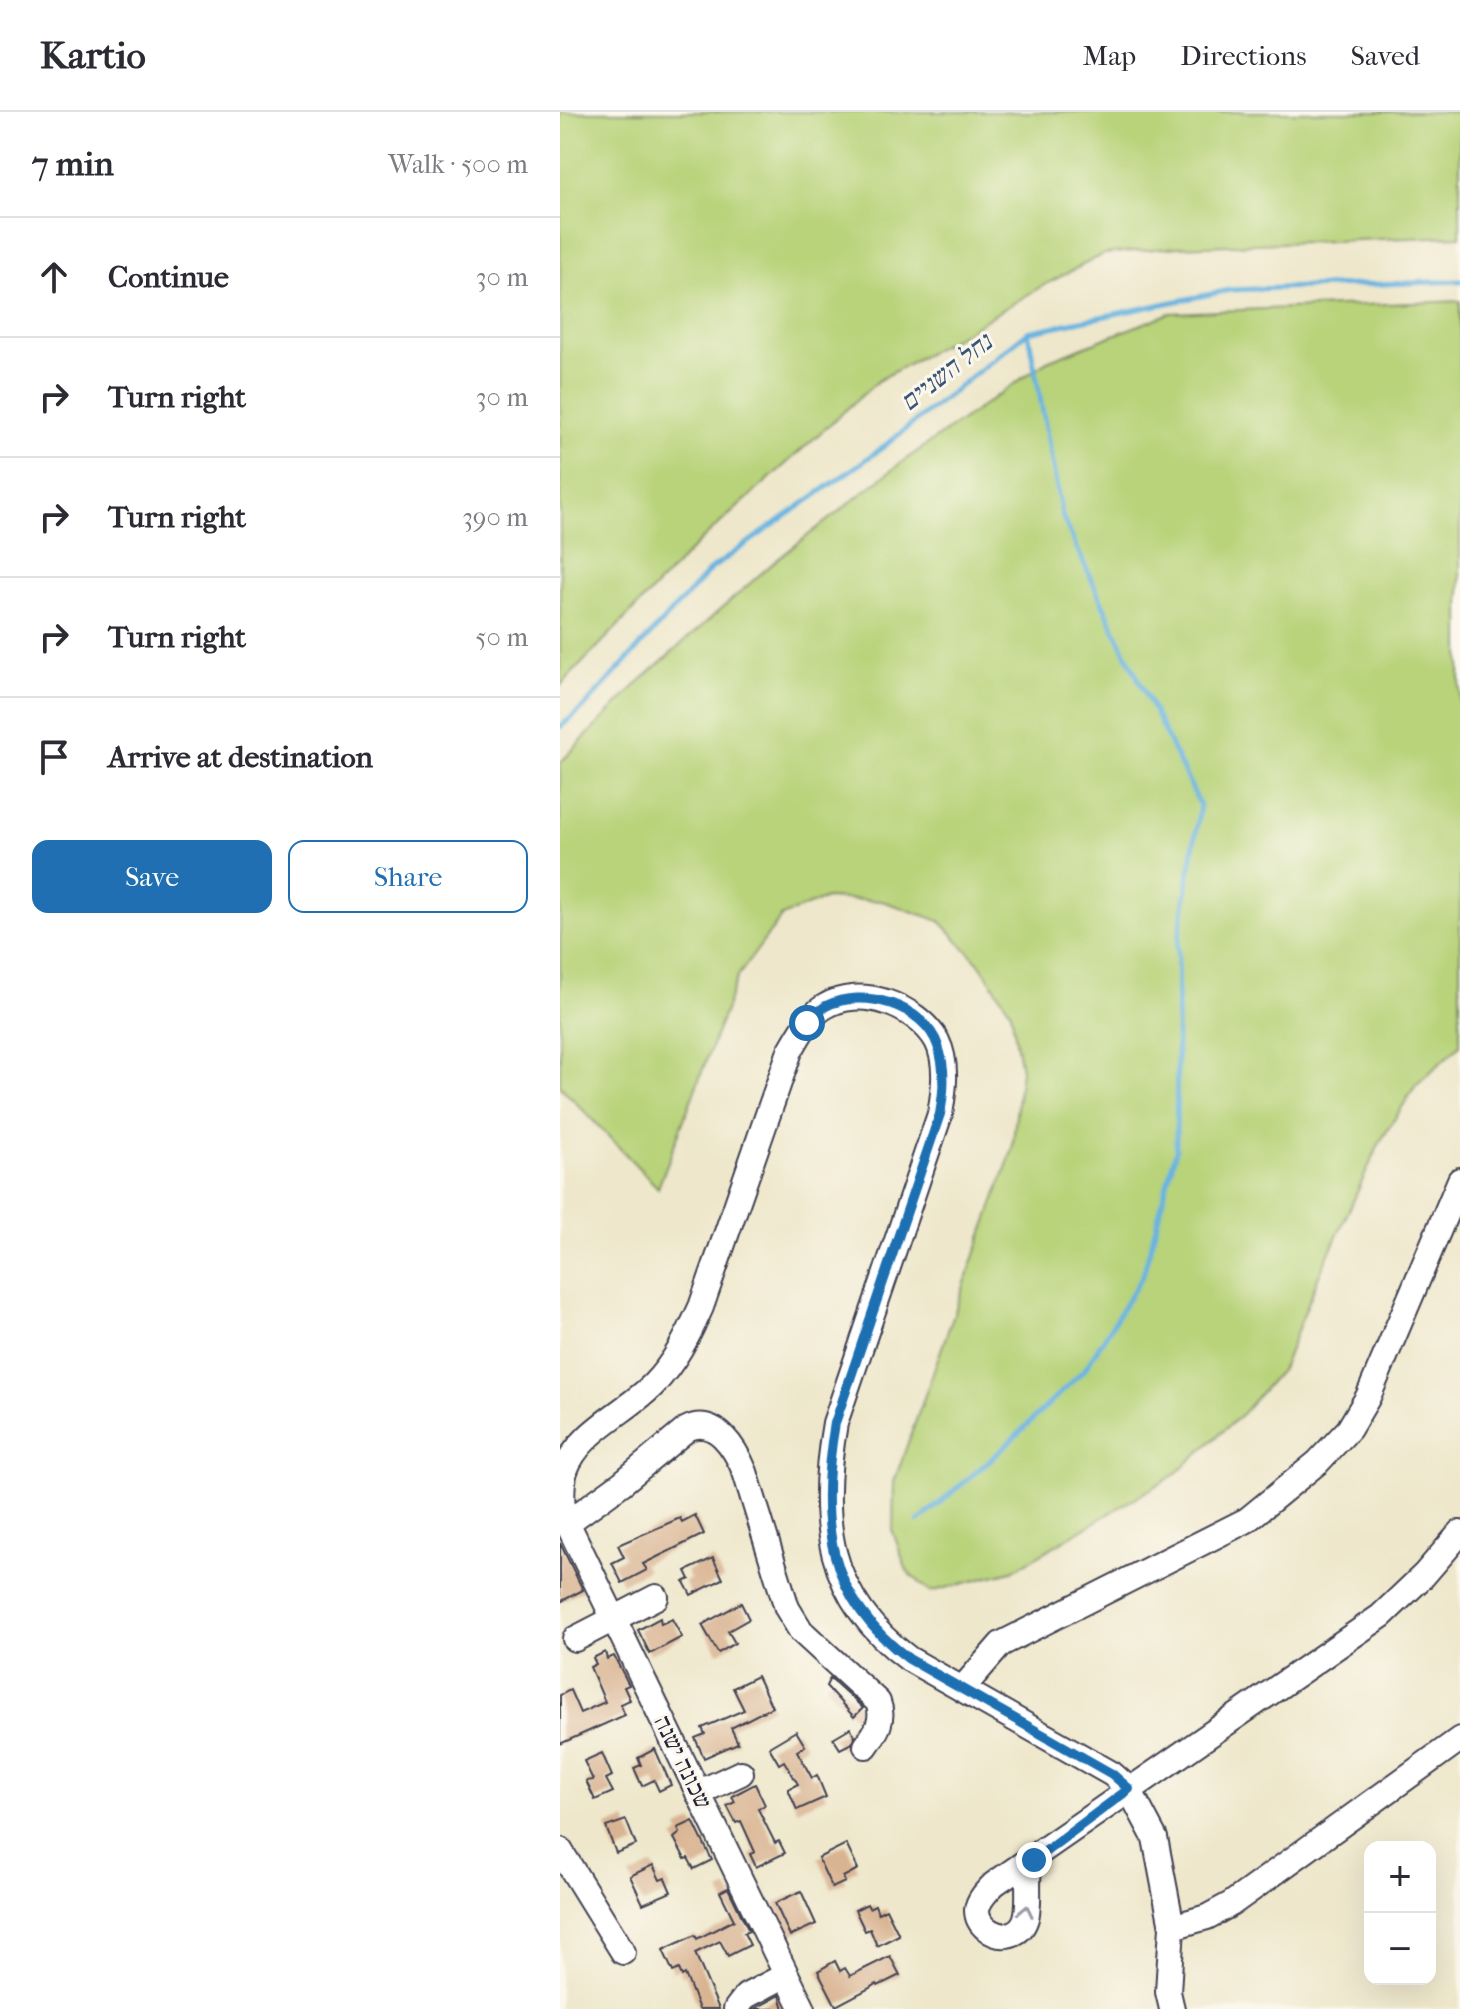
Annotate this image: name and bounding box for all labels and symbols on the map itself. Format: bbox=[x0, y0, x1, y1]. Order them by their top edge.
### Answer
water label: נחל השניים bbox=[894, 325, 1000, 417]
route start bbox=[789, 1005, 825, 1041]
street label: שכונה ישנה bbox=[648, 1711, 718, 1813]
route end bbox=[1016, 1842, 1052, 1878]
one-way arrow bbox=[1016, 1905, 1033, 1918]

